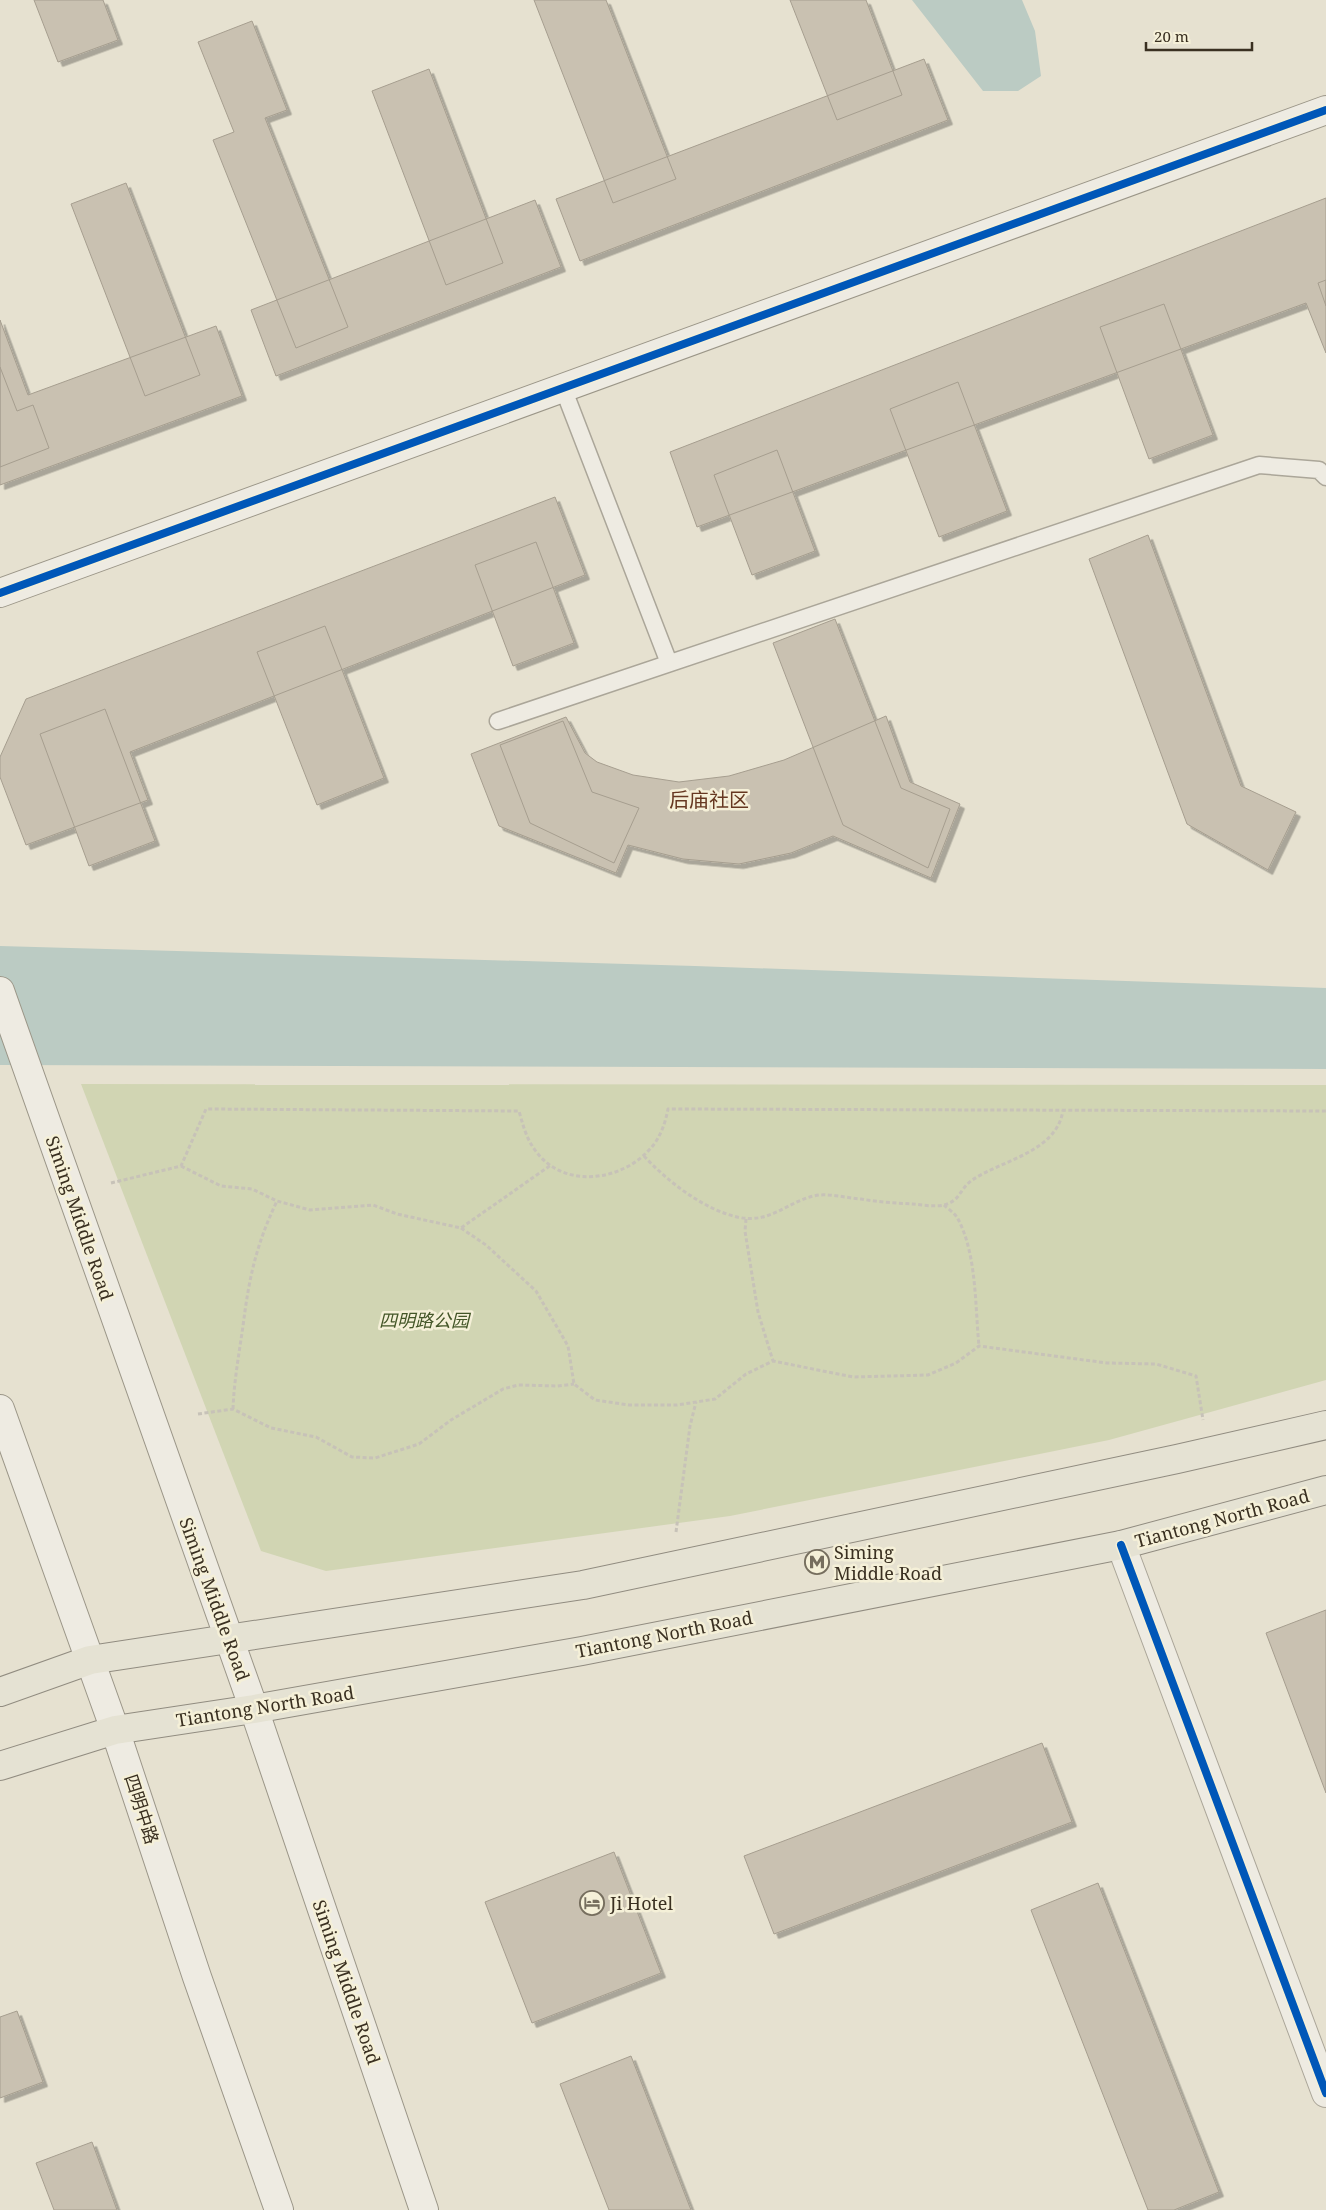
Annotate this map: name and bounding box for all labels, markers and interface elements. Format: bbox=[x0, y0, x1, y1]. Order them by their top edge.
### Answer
scale bar bbox=[1146, 20, 1252, 52]
text: 20 m bbox=[1154, 26, 1189, 46]
district label: 后庙社区 bbox=[669, 786, 749, 813]
street label: Siming Middle Road bbox=[41, 1133, 119, 1303]
park label: 四明路公园 bbox=[379, 1308, 472, 1332]
street label: Tiantong North Road bbox=[1132, 1483, 1312, 1553]
street label: Siming Middle Road bbox=[174, 1514, 256, 1684]
place label: Siming Middle Road bbox=[834, 1540, 942, 1585]
metro station icon: Siming Middle Road bbox=[804, 1549, 830, 1575]
street label: Tiantong North Road bbox=[574, 1605, 754, 1663]
street label: Tiantong North Road bbox=[174, 1680, 356, 1732]
street label: 四明中路 bbox=[119, 1771, 165, 1847]
hotel icon: Ji Hotel bbox=[579, 1890, 605, 1916]
place label: Ji Hotel bbox=[609, 1891, 673, 1915]
street label: Siming Middle Road bbox=[308, 1897, 386, 2067]

